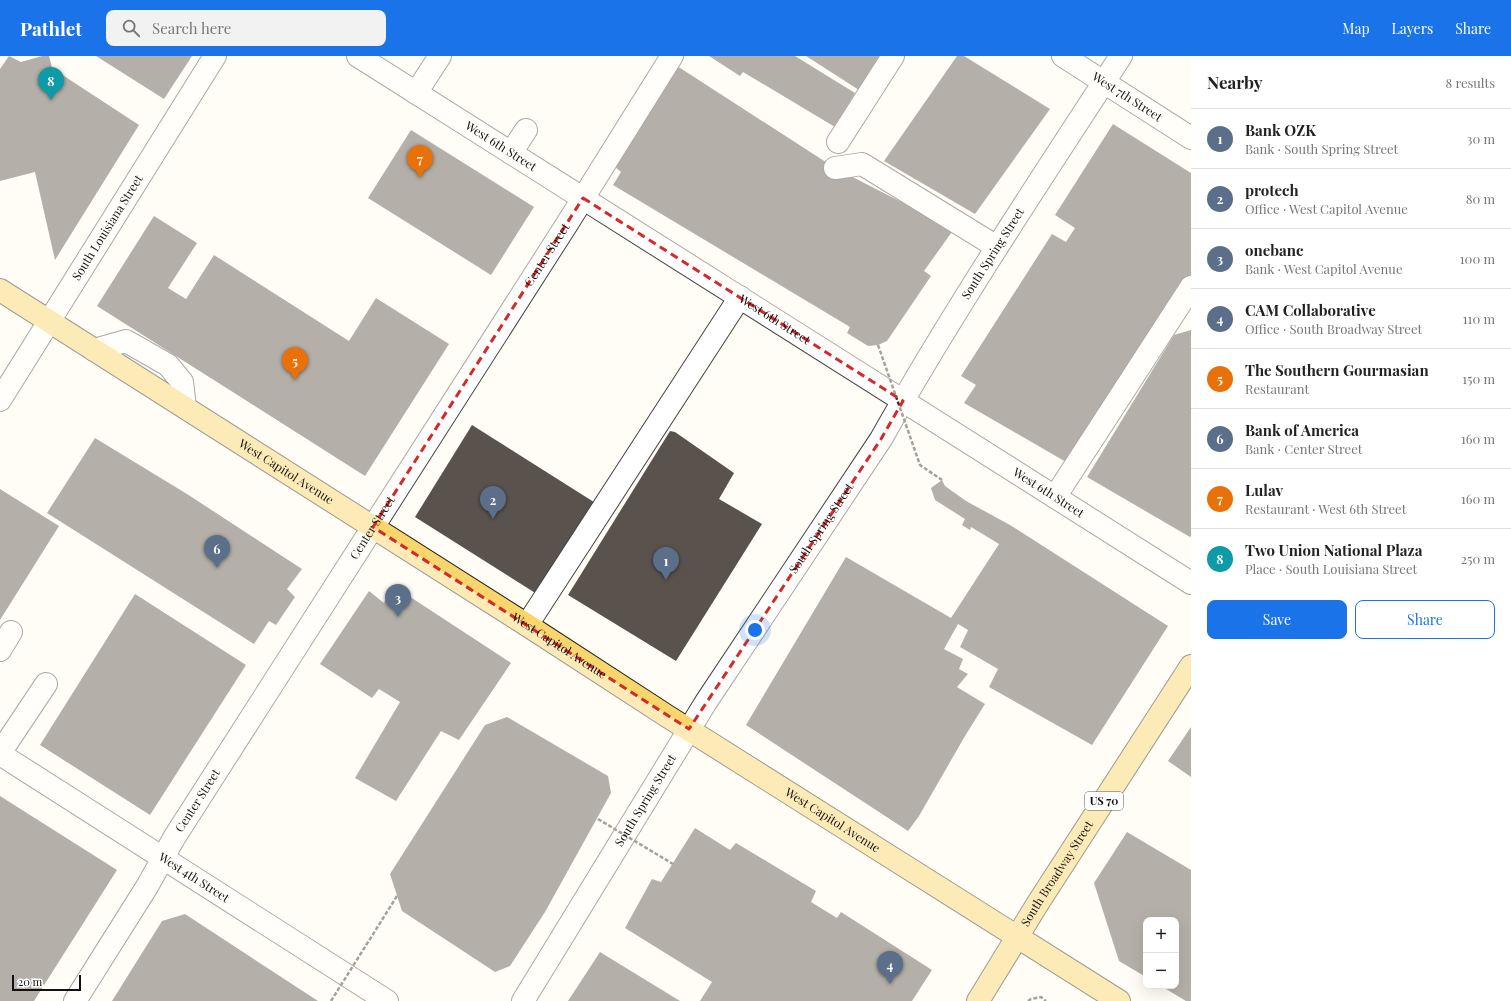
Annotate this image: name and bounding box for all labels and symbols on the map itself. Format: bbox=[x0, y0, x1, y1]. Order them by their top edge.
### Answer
pin: 8 bbox=[38, 67, 64, 100]
street label: West 7th Street bbox=[1089, 67, 1166, 125]
street label: West 6th Street bbox=[462, 116, 541, 174]
pin: 7 bbox=[407, 145, 433, 178]
street label: South Louisiana Street bbox=[68, 171, 146, 283]
street label: South Spring Street bbox=[957, 204, 1028, 302]
street label: Center Street bbox=[520, 219, 573, 289]
street label: West 6th Street bbox=[736, 290, 814, 348]
pin: 5 bbox=[282, 347, 308, 380]
street label: West Capitol Avenue bbox=[235, 434, 337, 507]
street label: West 6th Street bbox=[1009, 463, 1088, 521]
street label: South Spring Street bbox=[785, 479, 857, 576]
pin: 2 bbox=[480, 486, 506, 519]
street label: Center Street bbox=[345, 492, 398, 562]
pin: 6 bbox=[204, 535, 230, 568]
pin: 1 bbox=[653, 547, 679, 580]
pin: 3 bbox=[385, 584, 411, 617]
street label: West Capitol Avenue bbox=[509, 608, 610, 682]
your location bbox=[745, 620, 765, 640]
street label: South Spring Street bbox=[611, 750, 680, 849]
street label: Center Street bbox=[171, 765, 224, 835]
street label: West Capitol Avenue bbox=[781, 783, 884, 855]
road number: US 70 bbox=[1085, 792, 1123, 810]
street label: South Broadway Street bbox=[1017, 817, 1097, 929]
street label: West 4th Street bbox=[155, 848, 233, 906]
pin: 4 bbox=[877, 951, 903, 984]
scale bar bbox=[12, 973, 81, 992]

